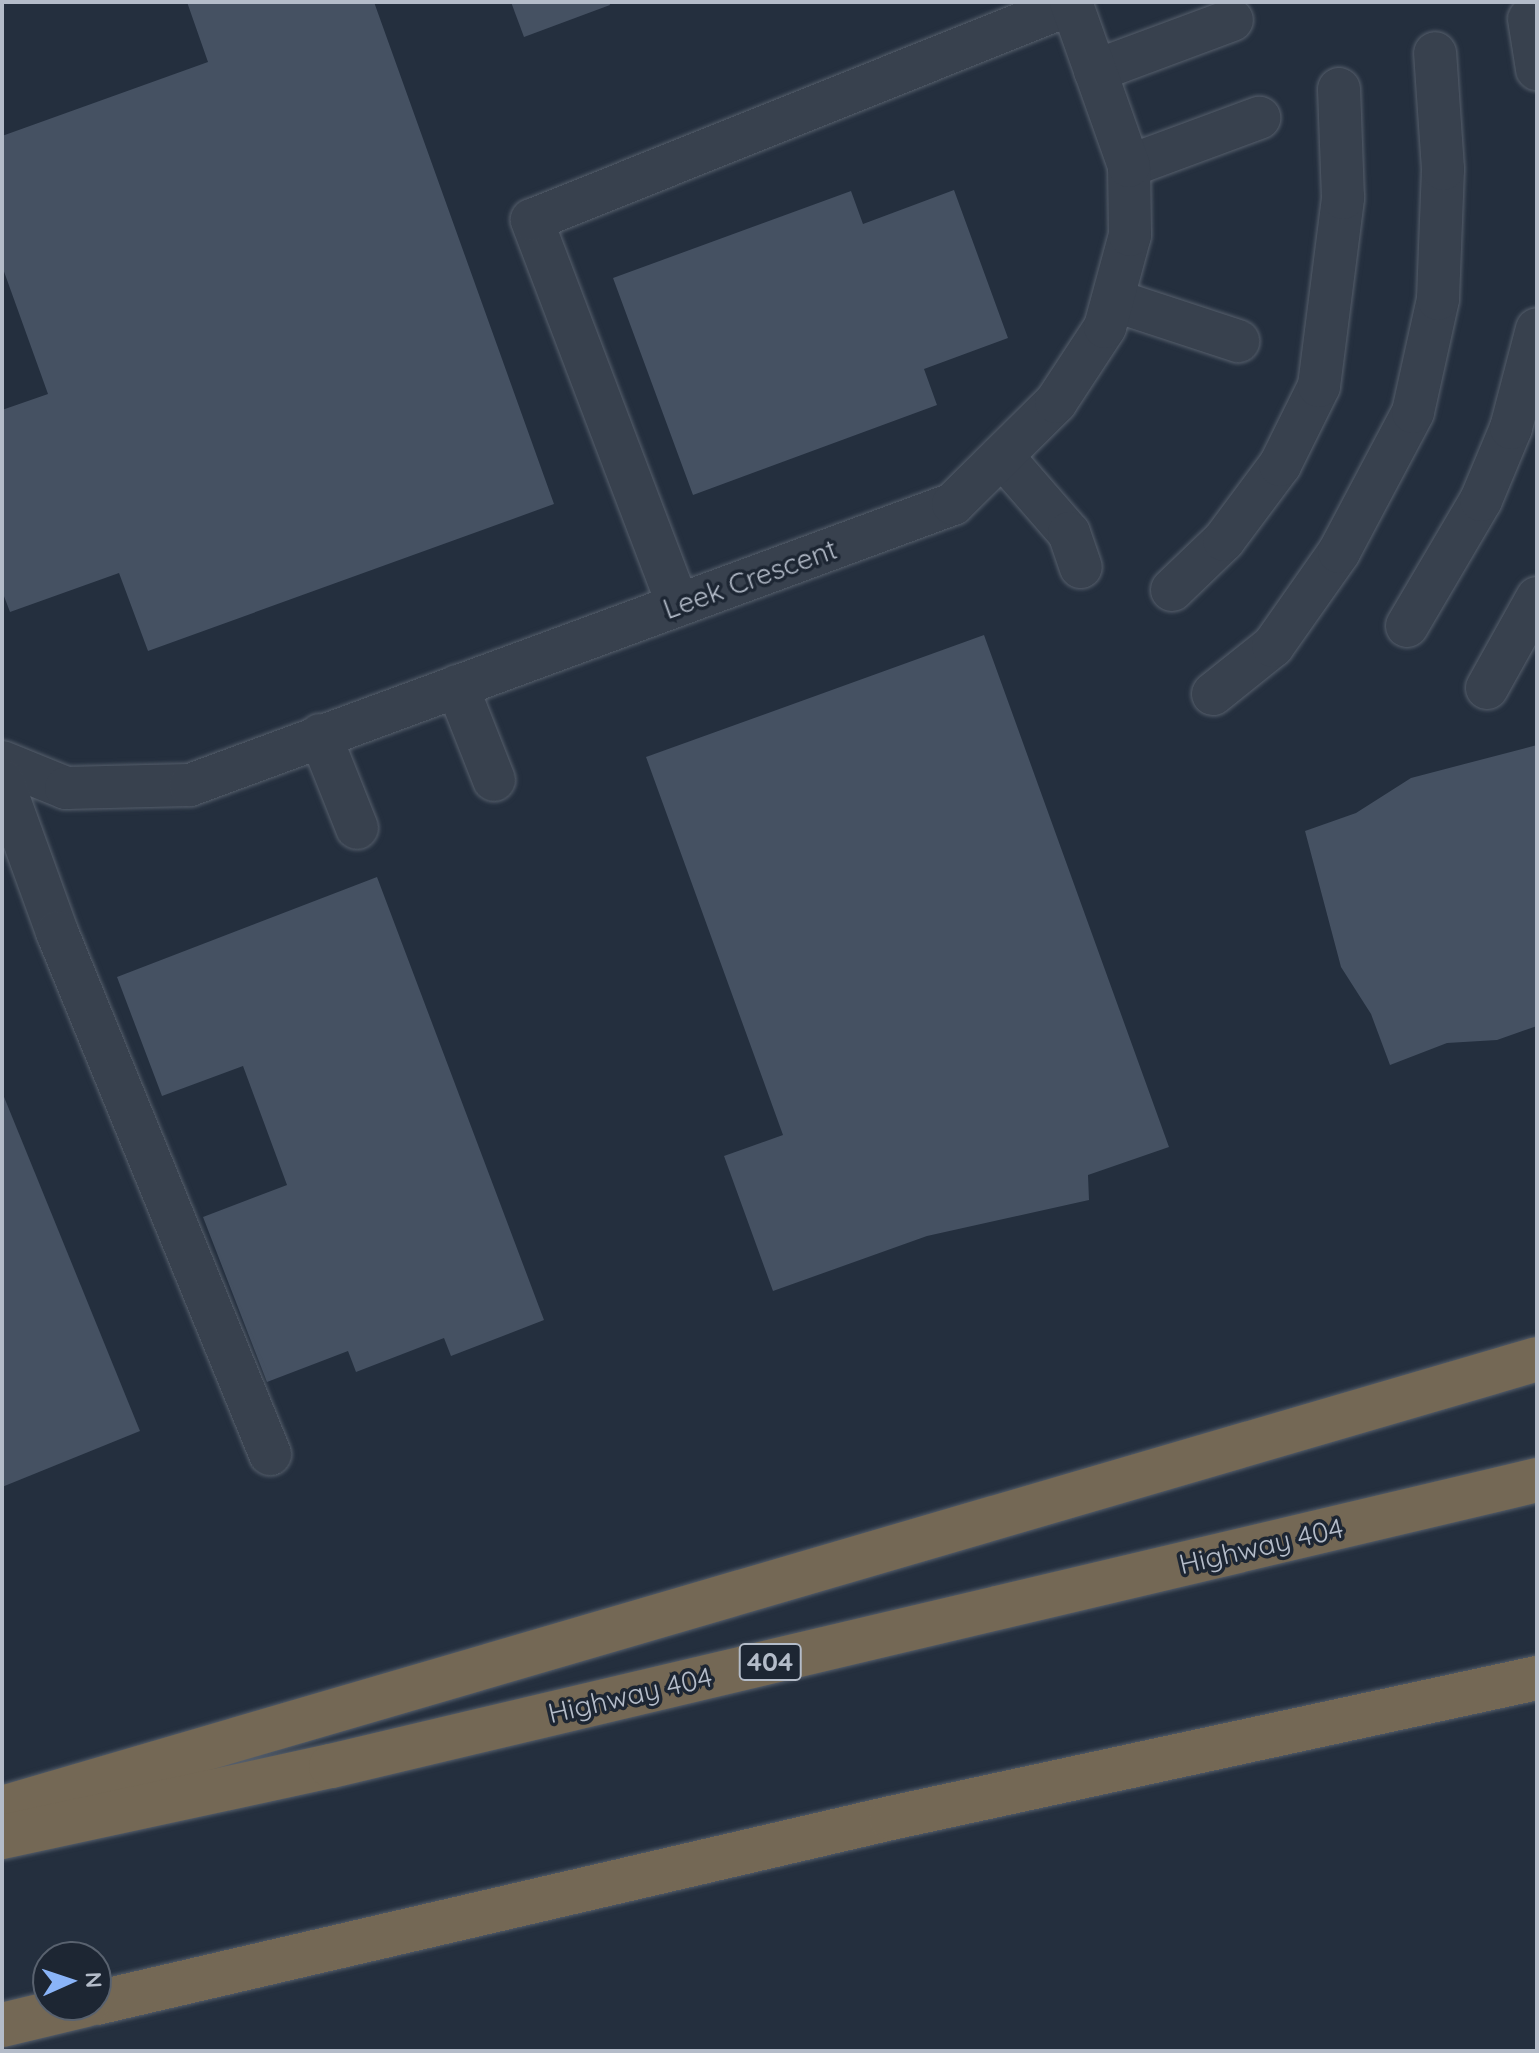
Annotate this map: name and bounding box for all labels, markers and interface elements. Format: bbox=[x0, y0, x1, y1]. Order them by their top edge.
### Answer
street label: Leek Crescent bbox=[658, 532, 842, 626]
street label: Highway 404 bbox=[1176, 1511, 1346, 1581]
road number: 404 bbox=[738, 1640, 802, 1684]
street label: Highway 404 bbox=[545, 1660, 715, 1730]
north arrow bbox=[32, 1941, 112, 2021]
text: N bbox=[80, 1971, 108, 1989]

